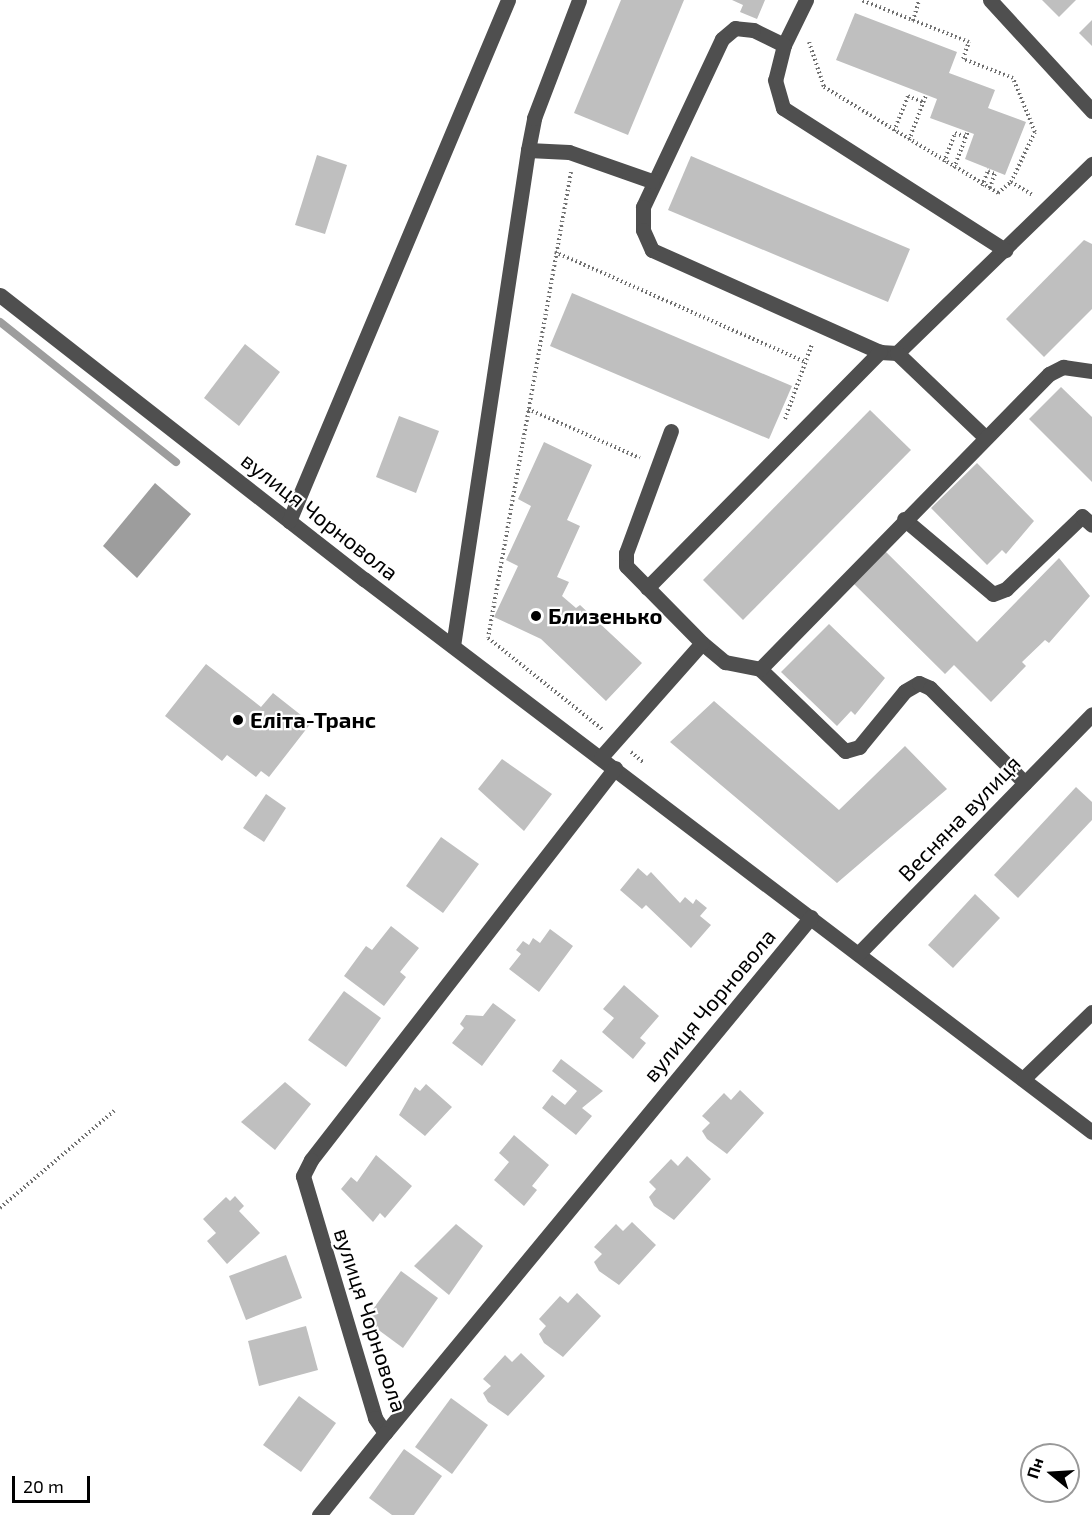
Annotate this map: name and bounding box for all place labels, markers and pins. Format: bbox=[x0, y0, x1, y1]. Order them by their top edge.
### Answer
place label: Близенько bbox=[548, 603, 662, 629]
marker: Близенько bbox=[529, 609, 543, 623]
place label: Еліта-Транс bbox=[250, 707, 376, 733]
marker: Еліта-Транс bbox=[231, 713, 245, 727]

